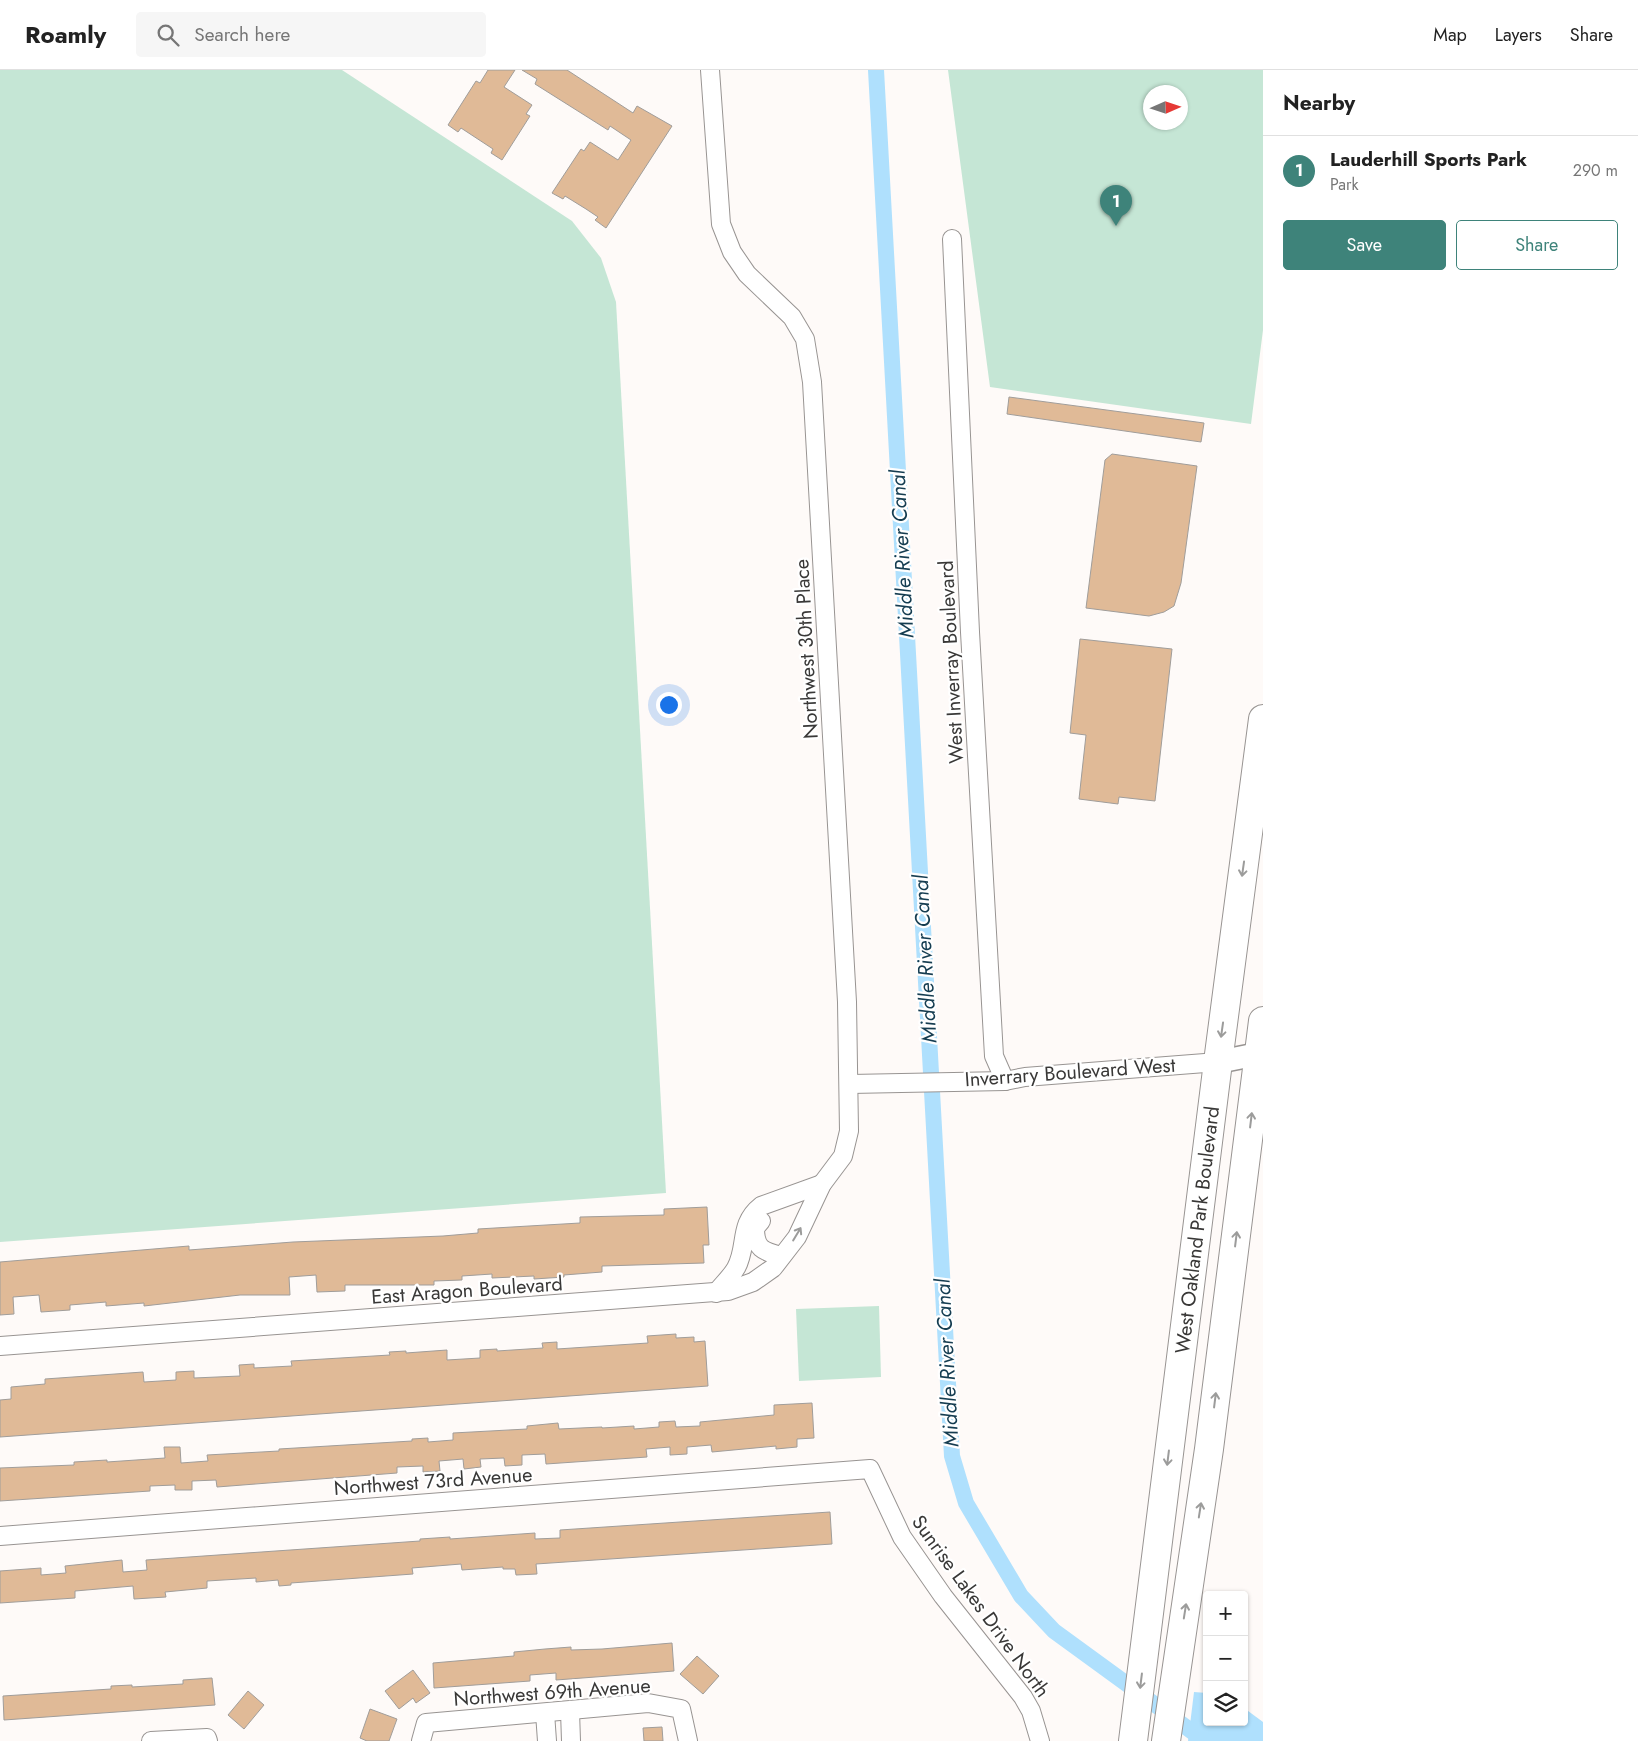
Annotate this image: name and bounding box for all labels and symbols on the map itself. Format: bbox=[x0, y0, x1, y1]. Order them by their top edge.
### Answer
north arrow bbox=[1143, 85, 1188, 130]
pin: 1 bbox=[1100, 185, 1132, 226]
water label: Middle River Canal bbox=[883, 468, 921, 639]
street label: Northwest 30th Place bbox=[787, 558, 826, 740]
street label: West Inverray Boulevard bbox=[932, 560, 971, 764]
your location bbox=[656, 692, 682, 718]
one-way arrow bbox=[1238, 861, 1248, 877]
water label: Middle River Canal bbox=[906, 873, 944, 1044]
one-way arrow bbox=[1217, 1022, 1227, 1038]
street label: Inverrary Boulevard West bbox=[964, 1051, 1176, 1094]
street label: West Oakland Park Boulevard bbox=[1168, 1105, 1227, 1356]
one-way arrow bbox=[1246, 1112, 1256, 1128]
one-way arrow bbox=[793, 1228, 803, 1242]
one-way arrow bbox=[1231, 1232, 1241, 1248]
street label: East Aragon Boulevard bbox=[370, 1269, 564, 1312]
water label: Middle River Canal bbox=[928, 1277, 966, 1448]
one-way arrow bbox=[1210, 1393, 1220, 1409]
one-way arrow bbox=[1163, 1449, 1173, 1465]
street label: Northwest 73rd Avenue bbox=[333, 1460, 533, 1503]
one-way arrow bbox=[1195, 1503, 1205, 1519]
street label: Sunrise Lakes Drive North bbox=[905, 1509, 1057, 1703]
one-way arrow bbox=[1180, 1603, 1190, 1619]
street label: Northwest 69th Avenue bbox=[452, 1671, 652, 1714]
one-way arrow bbox=[1136, 1673, 1146, 1689]

